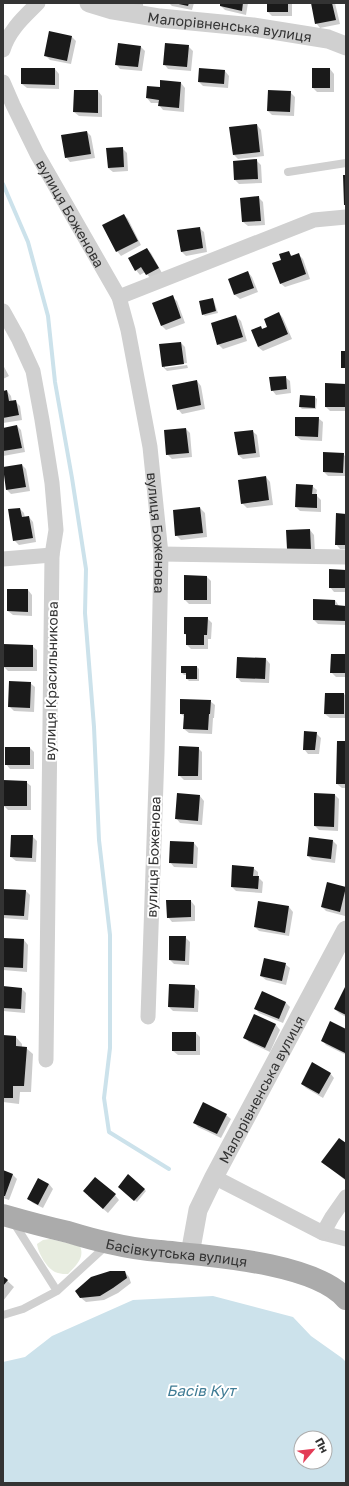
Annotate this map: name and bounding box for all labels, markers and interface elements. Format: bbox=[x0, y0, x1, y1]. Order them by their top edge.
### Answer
street label: Малорівненська вулиця bbox=[146, 8, 313, 45]
street label: вулиця Боженова bbox=[33, 156, 109, 270]
street label: вулиця Боженова bbox=[144, 471, 170, 594]
street label: вулиця Красильникова bbox=[41, 601, 61, 761]
street label: вулиця Боженова bbox=[142, 796, 164, 918]
street label: Малорівненська вулиця bbox=[215, 1012, 307, 1166]
street label: Басівкутська вулиця bbox=[104, 1234, 249, 1269]
water label: Басів Кут bbox=[167, 1381, 238, 1400]
north arrow bbox=[293, 1430, 333, 1470]
text: Пн bbox=[313, 1435, 332, 1455]

